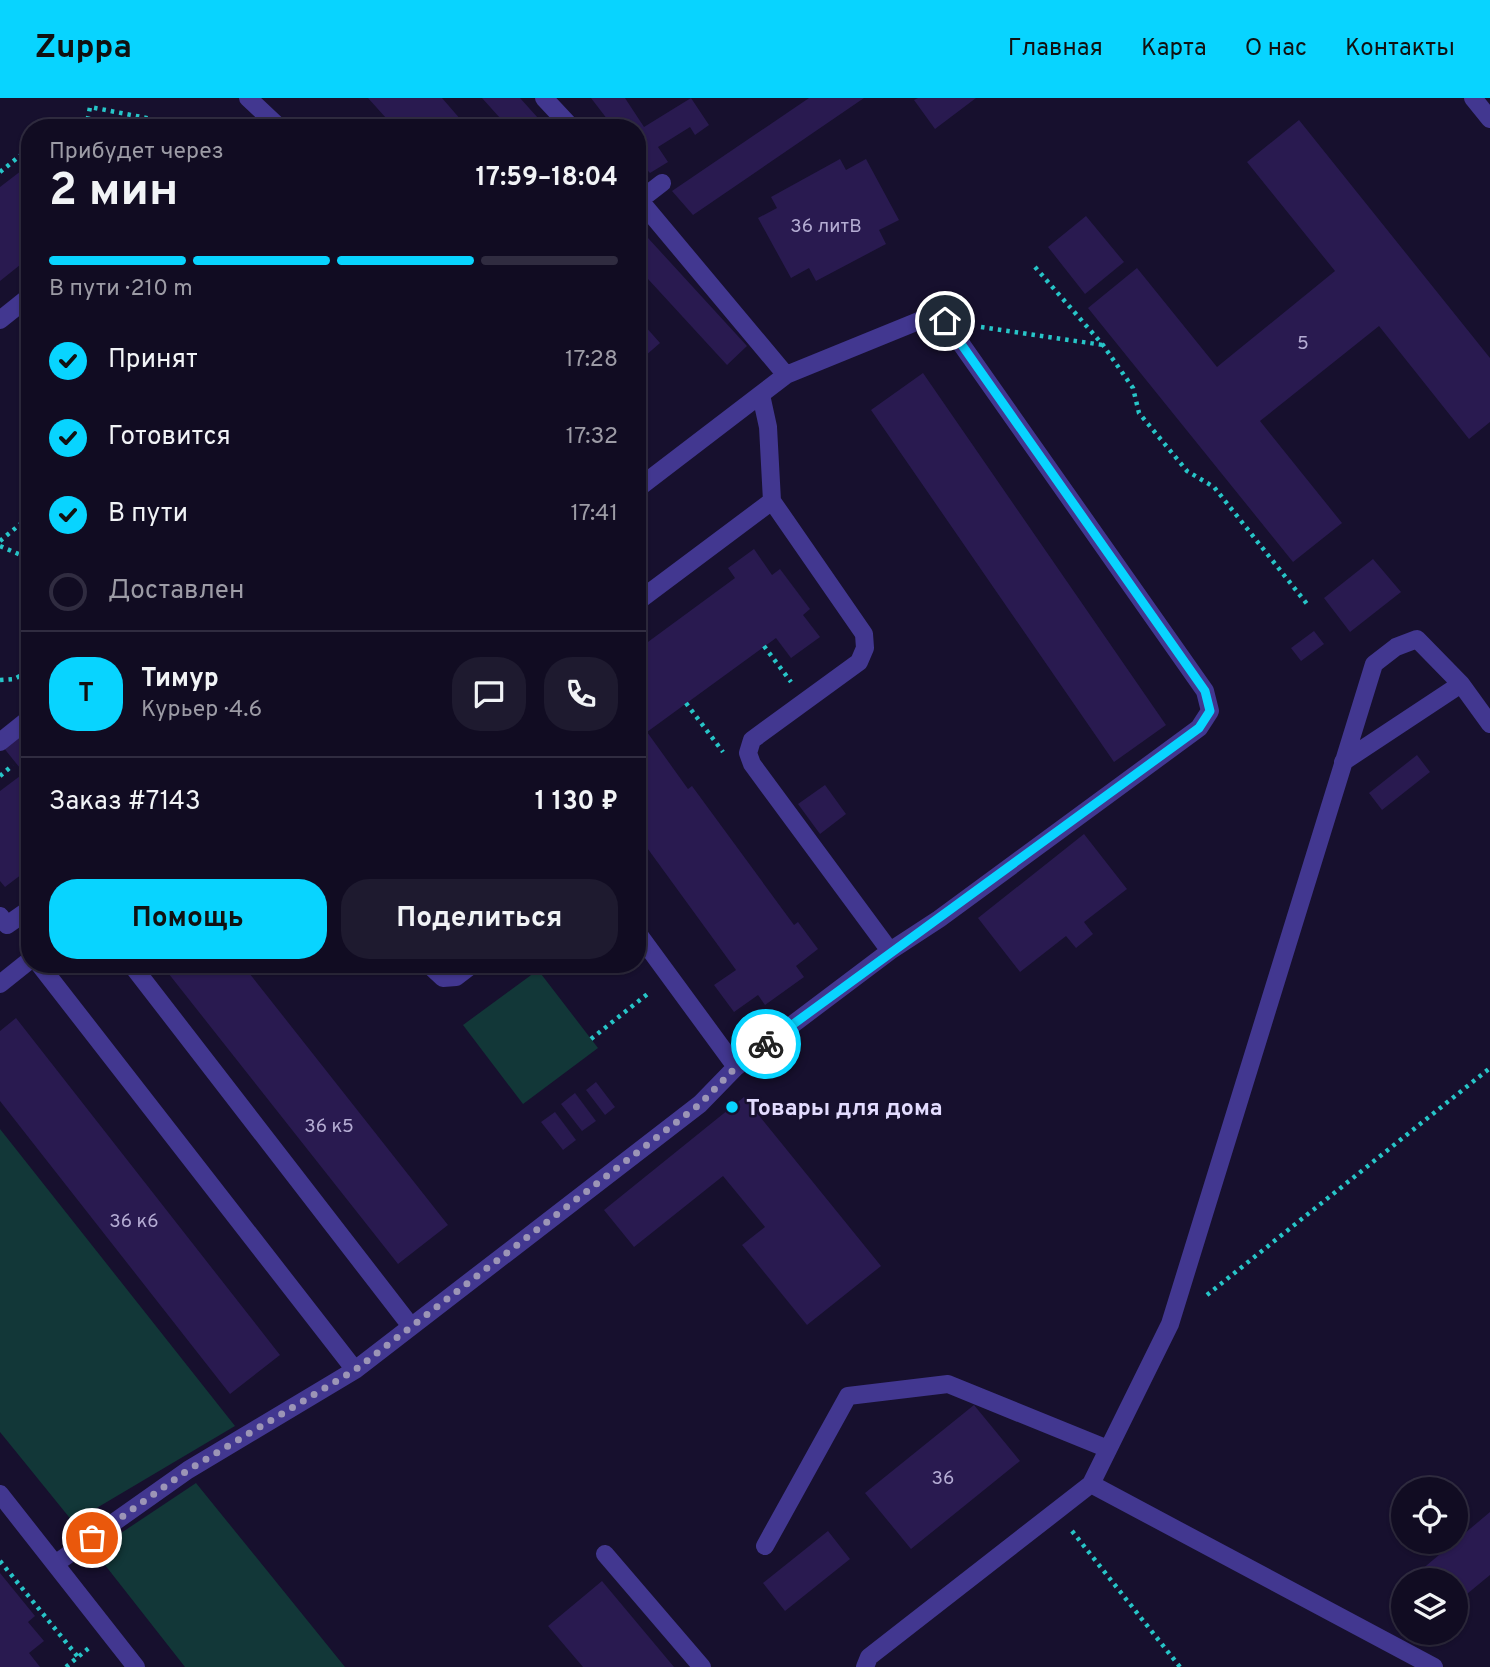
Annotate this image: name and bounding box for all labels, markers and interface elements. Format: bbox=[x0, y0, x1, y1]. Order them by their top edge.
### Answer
text: Zuppa bbox=[35, 28, 132, 70]
text: Главная bbox=[1008, 34, 1103, 64]
text: Карта bbox=[1141, 34, 1207, 64]
text: О нас bbox=[1245, 34, 1307, 64]
text: Контакты bbox=[1345, 34, 1455, 64]
text: Прибудет через bbox=[49, 138, 224, 167]
text: 17:59–18:04 bbox=[476, 162, 618, 195]
text: 2 мин bbox=[49, 163, 178, 222]
house number: 36 литВ bbox=[790, 215, 862, 239]
text: В пути · 210 m bbox=[49, 275, 193, 304]
pin bbox=[915, 291, 975, 351]
icon: home bbox=[926, 302, 964, 340]
house number: 5 bbox=[1297, 332, 1309, 356]
icon: check bbox=[49, 342, 87, 380]
text: Принят bbox=[108, 344, 198, 377]
text: 17:28 bbox=[565, 346, 618, 375]
icon: check bbox=[49, 419, 87, 457]
text: Готовится bbox=[108, 421, 231, 454]
text: 17:32 bbox=[566, 423, 618, 452]
icon: check bbox=[49, 496, 87, 534]
text: В пути bbox=[108, 498, 188, 531]
text: 17:41 bbox=[570, 500, 618, 529]
text: Доставлен bbox=[108, 575, 244, 608]
button: chat bbox=[452, 657, 526, 731]
button: phone bbox=[544, 657, 618, 731]
text: Тимур bbox=[141, 663, 219, 696]
text: Т bbox=[78, 678, 94, 711]
text: Курьер · 4.6 bbox=[141, 696, 262, 725]
text: Заказ #7143 bbox=[49, 786, 201, 819]
text: 1 130 ₽ bbox=[535, 786, 618, 819]
button: Помощь bbox=[49, 879, 327, 959]
button: Поделиться bbox=[341, 879, 618, 959]
courier bbox=[731, 1009, 801, 1079]
icon: bike bbox=[747, 1025, 785, 1063]
place label: Товары для дома bbox=[746, 1095, 943, 1124]
marker: Товары для дома bbox=[724, 1099, 740, 1115]
house number: 36 к5 bbox=[304, 1115, 354, 1139]
house number: 36 к6 bbox=[109, 1210, 159, 1234]
house number: 36 bbox=[932, 1467, 954, 1491]
map controls bbox=[1391, 1477, 1468, 1645]
button: locate bbox=[1391, 1477, 1468, 1554]
pin bbox=[62, 1508, 122, 1568]
icon: bag bbox=[73, 1519, 111, 1557]
button: layers bbox=[1391, 1568, 1468, 1645]

